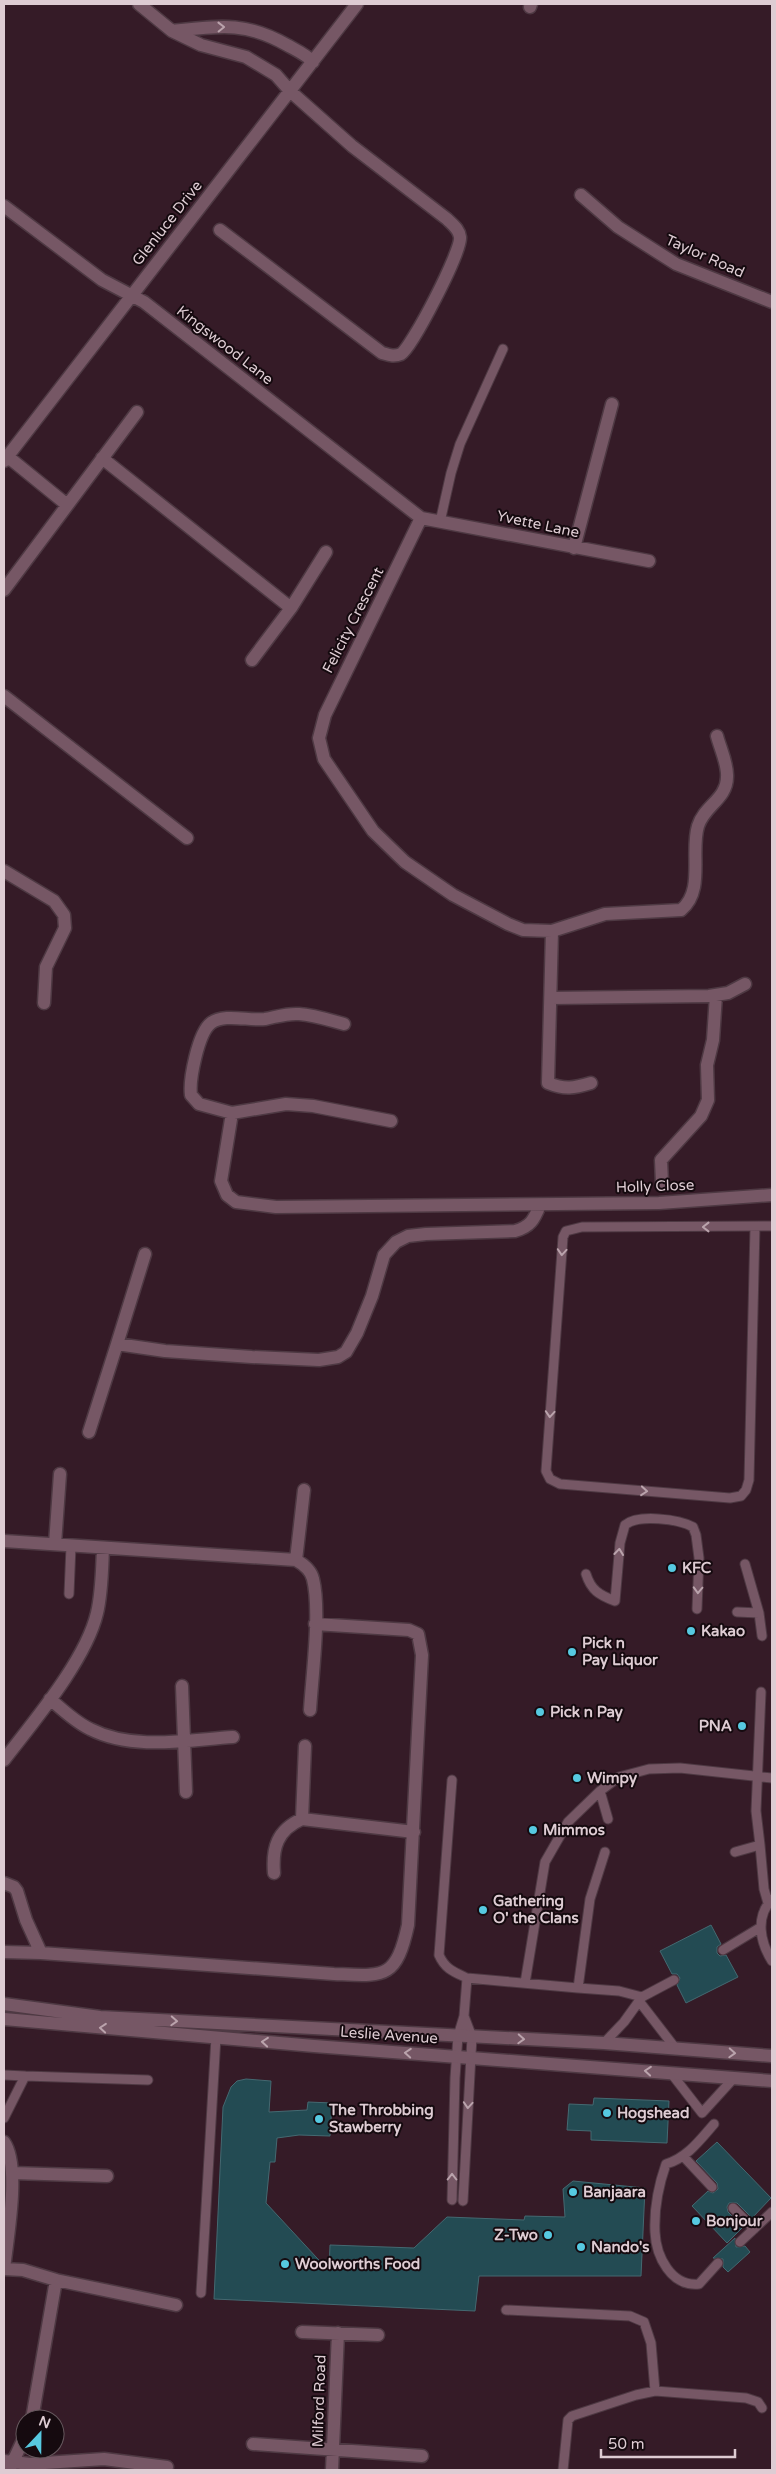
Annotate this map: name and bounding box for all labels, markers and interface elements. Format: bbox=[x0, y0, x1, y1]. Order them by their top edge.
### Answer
one-way arrow bbox=[217, 22, 225, 32]
street label: Glenluce Drive bbox=[128, 177, 206, 269]
street label: Taylor Road bbox=[663, 231, 747, 281]
street label: Kingswood Lane bbox=[173, 302, 277, 388]
street label: Yvette Lane bbox=[495, 506, 581, 542]
street label: Felicity Crescent bbox=[319, 564, 388, 676]
street label: Holly Close bbox=[615, 1176, 695, 1196]
one-way arrow bbox=[702, 1222, 710, 1232]
one-way arrow bbox=[556, 1248, 567, 1256]
one-way arrow bbox=[545, 1410, 556, 1418]
one-way arrow bbox=[640, 1485, 648, 1496]
one-way arrow bbox=[613, 1548, 624, 1556]
place label: KFC bbox=[682, 1559, 712, 1577]
marker: KFC bbox=[666, 1562, 678, 1574]
one-way arrow bbox=[692, 1586, 703, 1594]
place label: Kakao bbox=[701, 1622, 745, 1640]
marker: Kakao bbox=[685, 1625, 697, 1637]
place label: Pick n Pay Liquor bbox=[582, 1634, 658, 1670]
marker: Pick n Pay Liquor bbox=[566, 1646, 578, 1658]
place label: Pick n Pay bbox=[550, 1703, 623, 1722]
marker: Pick n Pay bbox=[534, 1706, 546, 1718]
place label: PNA bbox=[699, 1717, 732, 1735]
marker: PNA bbox=[736, 1720, 748, 1732]
place label: Wimpy bbox=[587, 1769, 637, 1788]
marker: Wimpy bbox=[571, 1772, 583, 1784]
place label: Mimmos bbox=[543, 1821, 605, 1839]
marker: Mimmos bbox=[527, 1824, 539, 1836]
place label: Gathering O' the Clans bbox=[493, 1892, 579, 1927]
marker: Gathering O' the Clans bbox=[477, 1904, 489, 1916]
one-way arrow bbox=[170, 2015, 178, 2026]
one-way arrow bbox=[99, 2022, 107, 2033]
street label: Leslie Avenue bbox=[340, 2023, 438, 2047]
one-way arrow bbox=[517, 2033, 525, 2044]
one-way arrow bbox=[261, 2036, 269, 2047]
one-way arrow bbox=[403, 2047, 411, 2058]
one-way arrow bbox=[729, 2048, 737, 2059]
one-way arrow bbox=[643, 2066, 651, 2077]
place label: The Throbbing Stawberry bbox=[328, 2101, 434, 2137]
one-way arrow bbox=[463, 2101, 474, 2109]
place label: Hogshead bbox=[617, 2104, 689, 2123]
marker: Hogshead bbox=[601, 2107, 613, 2119]
marker: The Throbbing Stawberry bbox=[313, 2113, 325, 2125]
one-way arrow bbox=[447, 2173, 457, 2181]
place label: Banjaara bbox=[583, 2183, 646, 2202]
marker: Banjaara bbox=[567, 2186, 579, 2198]
place label: Bonjour bbox=[706, 2212, 763, 2231]
marker: Bonjour bbox=[690, 2215, 702, 2227]
place label: Z-Two bbox=[494, 2226, 538, 2244]
marker: Z-Two bbox=[542, 2229, 554, 2241]
place label: Nando's bbox=[591, 2238, 650, 2256]
marker: Nando's bbox=[575, 2241, 587, 2253]
place label: Woolworths Food bbox=[295, 2255, 420, 2273]
marker: Woolworths Food bbox=[279, 2258, 291, 2270]
street label: Milford Road bbox=[308, 2354, 330, 2448]
north arrow bbox=[15, 2409, 65, 2459]
text: N bbox=[36, 2412, 53, 2432]
scale bar bbox=[601, 2426, 735, 2458]
text: 50 m bbox=[608, 2435, 645, 2453]

